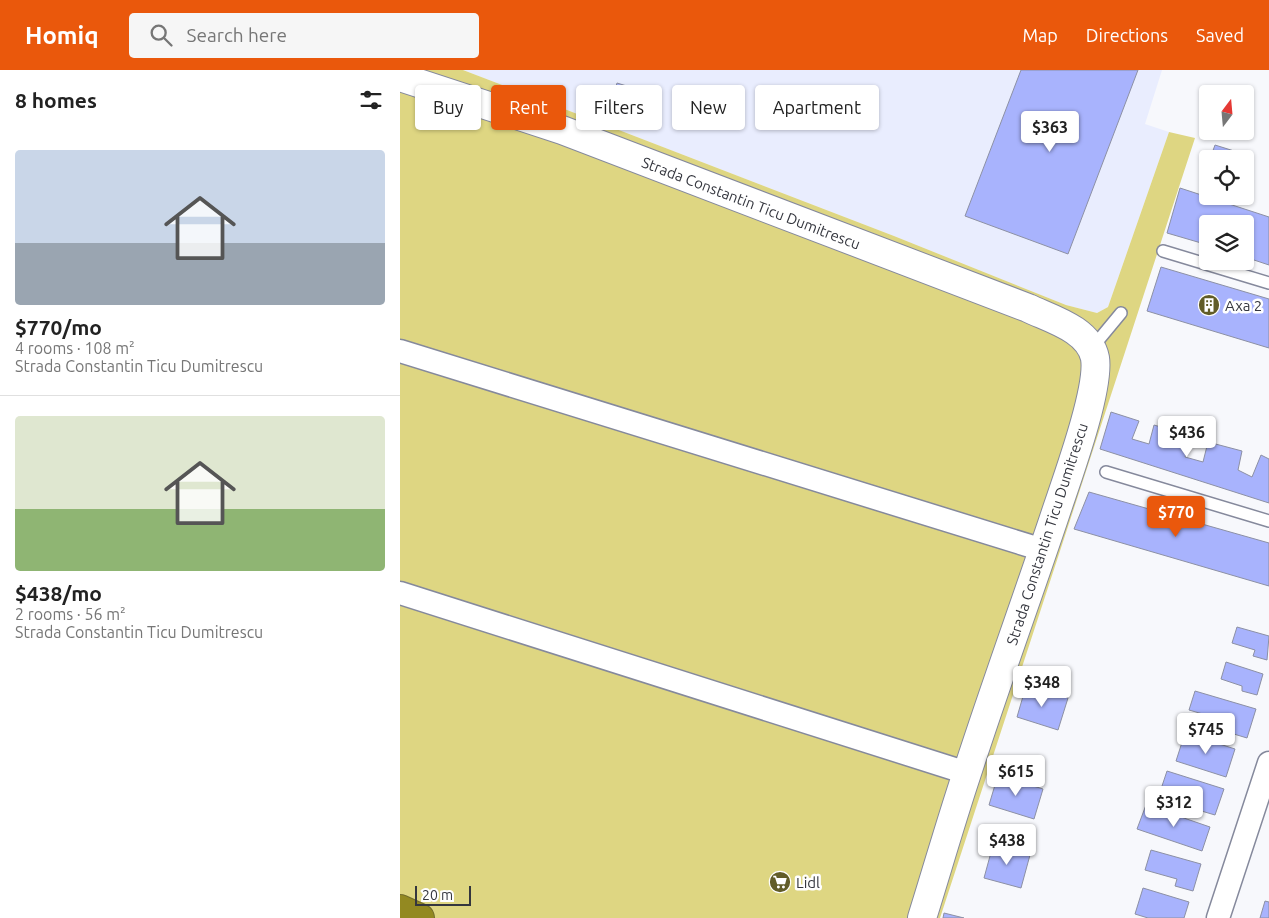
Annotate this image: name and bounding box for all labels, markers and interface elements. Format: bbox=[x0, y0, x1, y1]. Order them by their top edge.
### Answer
search box bbox=[129, 13, 479, 58]
icon: search bbox=[147, 21, 175, 49]
text: Homiq bbox=[25, 22, 99, 49]
text: Search here bbox=[187, 24, 287, 46]
text: Map bbox=[1022, 25, 1058, 45]
text: Directions bbox=[1086, 25, 1168, 45]
text: Saved bbox=[1196, 25, 1244, 45]
chip: Buy bbox=[415, 85, 481, 130]
chip: Rent bbox=[491, 85, 566, 130]
chip: Filters bbox=[576, 85, 662, 130]
chip: New bbox=[672, 85, 745, 130]
chip: Apartment bbox=[755, 85, 879, 130]
north arrow bbox=[1199, 85, 1254, 140]
map controls bbox=[1199, 85, 1254, 270]
icon: filters bbox=[357, 86, 385, 114]
text: 8 homes bbox=[15, 88, 97, 112]
pin: $363 bbox=[1020, 111, 1080, 153]
text: $363 bbox=[1032, 118, 1068, 136]
button: locate bbox=[1199, 150, 1254, 205]
street label: Strada Constantin Ticu Dumitrescu bbox=[639, 153, 863, 253]
icon: home bbox=[155, 183, 245, 273]
button: layers bbox=[1199, 215, 1254, 270]
building icon: Axa 2 bbox=[1197, 293, 1221, 317]
place label: Axa 2 bbox=[1225, 297, 1262, 314]
text: $770/mo bbox=[15, 315, 102, 339]
text: 4 rooms · 108 m² bbox=[15, 339, 135, 357]
text: Strada Constantin Ticu Dumitrescu bbox=[15, 357, 263, 375]
pin: $436 bbox=[1157, 416, 1217, 458]
street label: Strada Constantin Ticu Dumitrescu bbox=[1003, 421, 1091, 647]
text: $436 bbox=[1169, 423, 1205, 441]
icon: home bbox=[155, 448, 245, 538]
pin: $770 bbox=[1146, 496, 1206, 538]
text: $770 bbox=[1158, 503, 1194, 521]
text: $438/mo bbox=[15, 581, 102, 605]
text: 2 rooms · 56 m² bbox=[15, 605, 126, 623]
text: Strada Constantin Ticu Dumitrescu bbox=[15, 623, 263, 641]
pin: $348 bbox=[1012, 666, 1072, 708]
text: $348 bbox=[1024, 673, 1060, 691]
pin: $745 bbox=[1176, 712, 1236, 755]
text: $745 bbox=[1188, 720, 1224, 738]
pin: $615 bbox=[986, 754, 1046, 797]
text: $615 bbox=[998, 762, 1034, 780]
pin: $312 bbox=[1144, 786, 1204, 828]
text: $312 bbox=[1156, 793, 1192, 811]
pin: $438 bbox=[977, 824, 1037, 866]
text: $438 bbox=[989, 831, 1025, 849]
supermarket icon: Lidl bbox=[768, 870, 792, 894]
place label: Lidl bbox=[796, 874, 820, 891]
scale bar bbox=[415, 883, 471, 906]
text: 20 m bbox=[422, 887, 453, 903]

